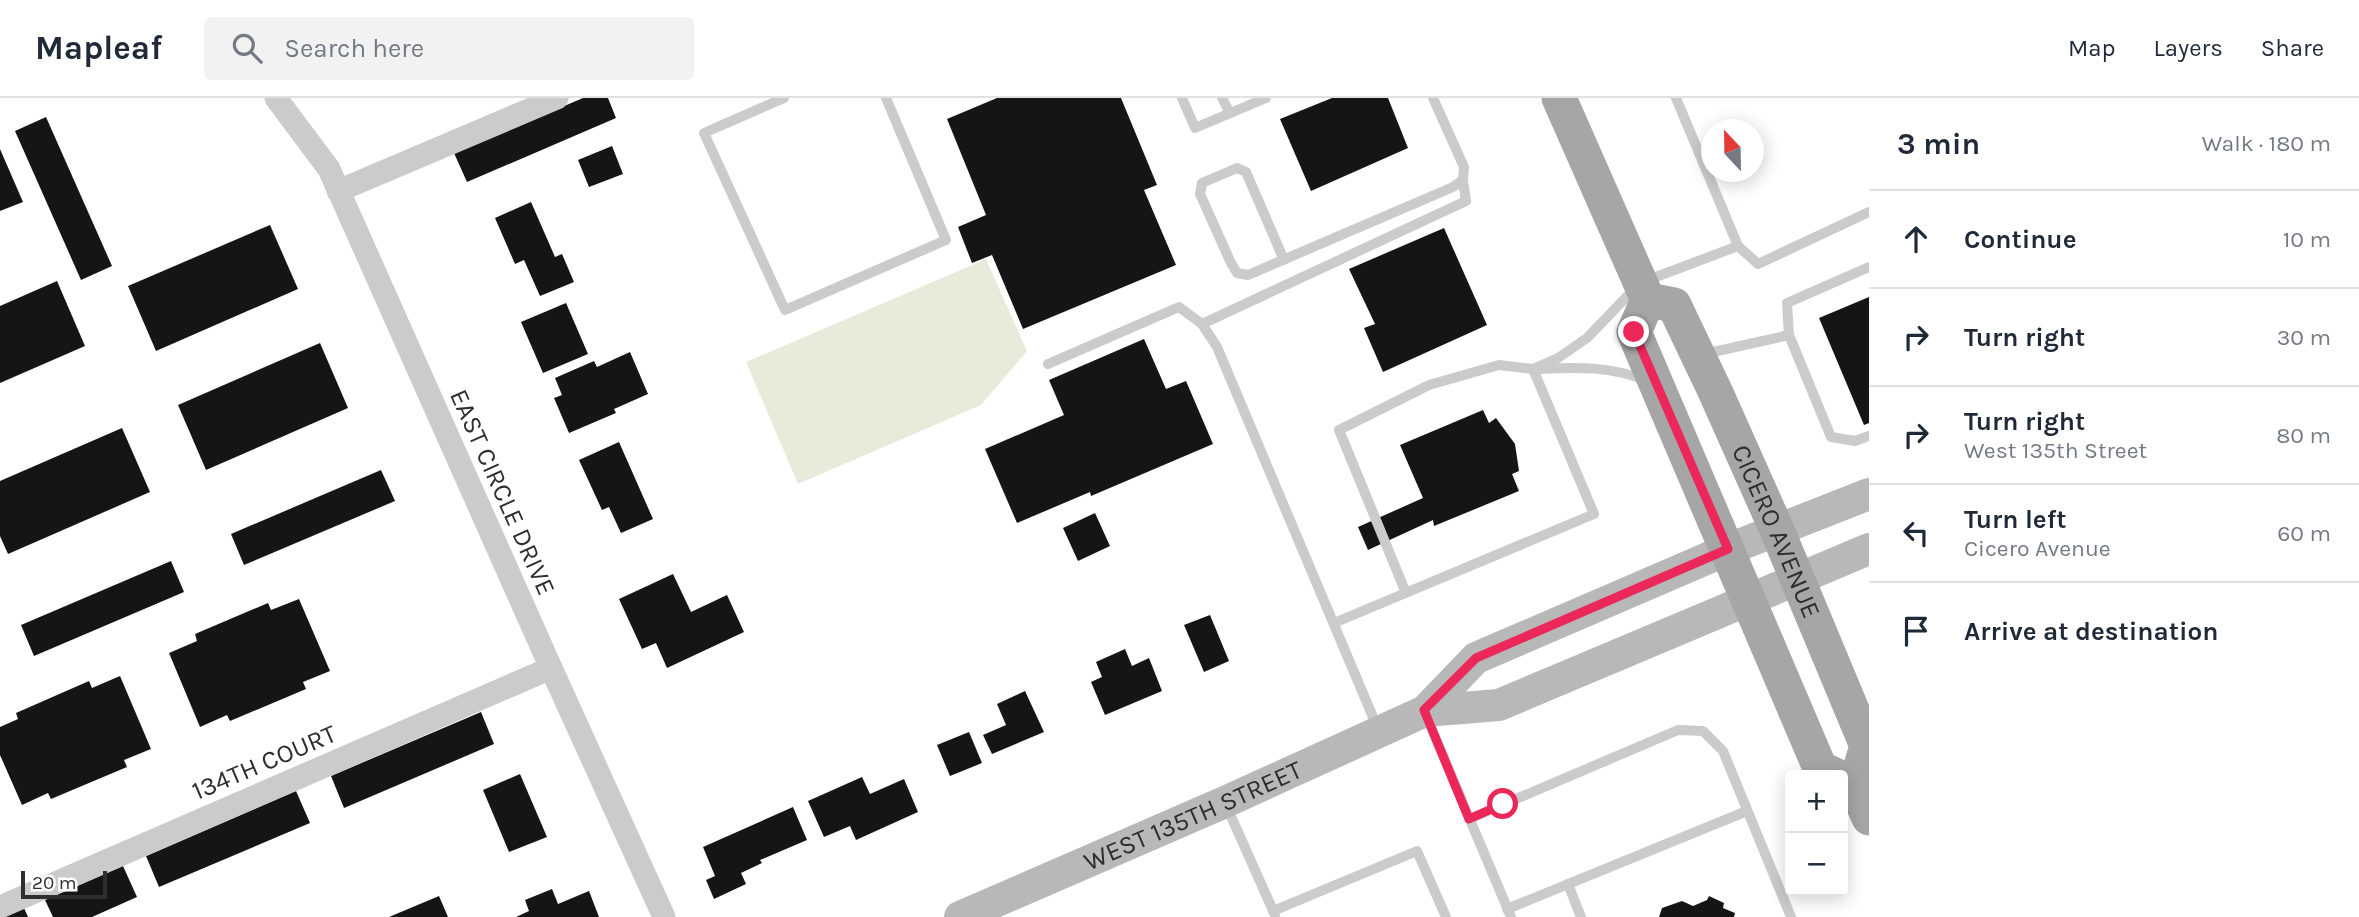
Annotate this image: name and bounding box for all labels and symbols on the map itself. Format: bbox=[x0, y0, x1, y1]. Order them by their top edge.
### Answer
north arrow bbox=[1701, 119, 1764, 182]
route end bbox=[1618, 316, 1649, 347]
street label: EAST CIRCLE DRIVE bbox=[443, 384, 562, 600]
street label: CICERO AVENUE bbox=[1725, 440, 1827, 623]
street label: 134TH COURT bbox=[187, 718, 341, 807]
street label: WEST 135TH STREET bbox=[1079, 754, 1307, 877]
route start bbox=[1487, 788, 1518, 819]
scale bar bbox=[21, 868, 107, 900]

